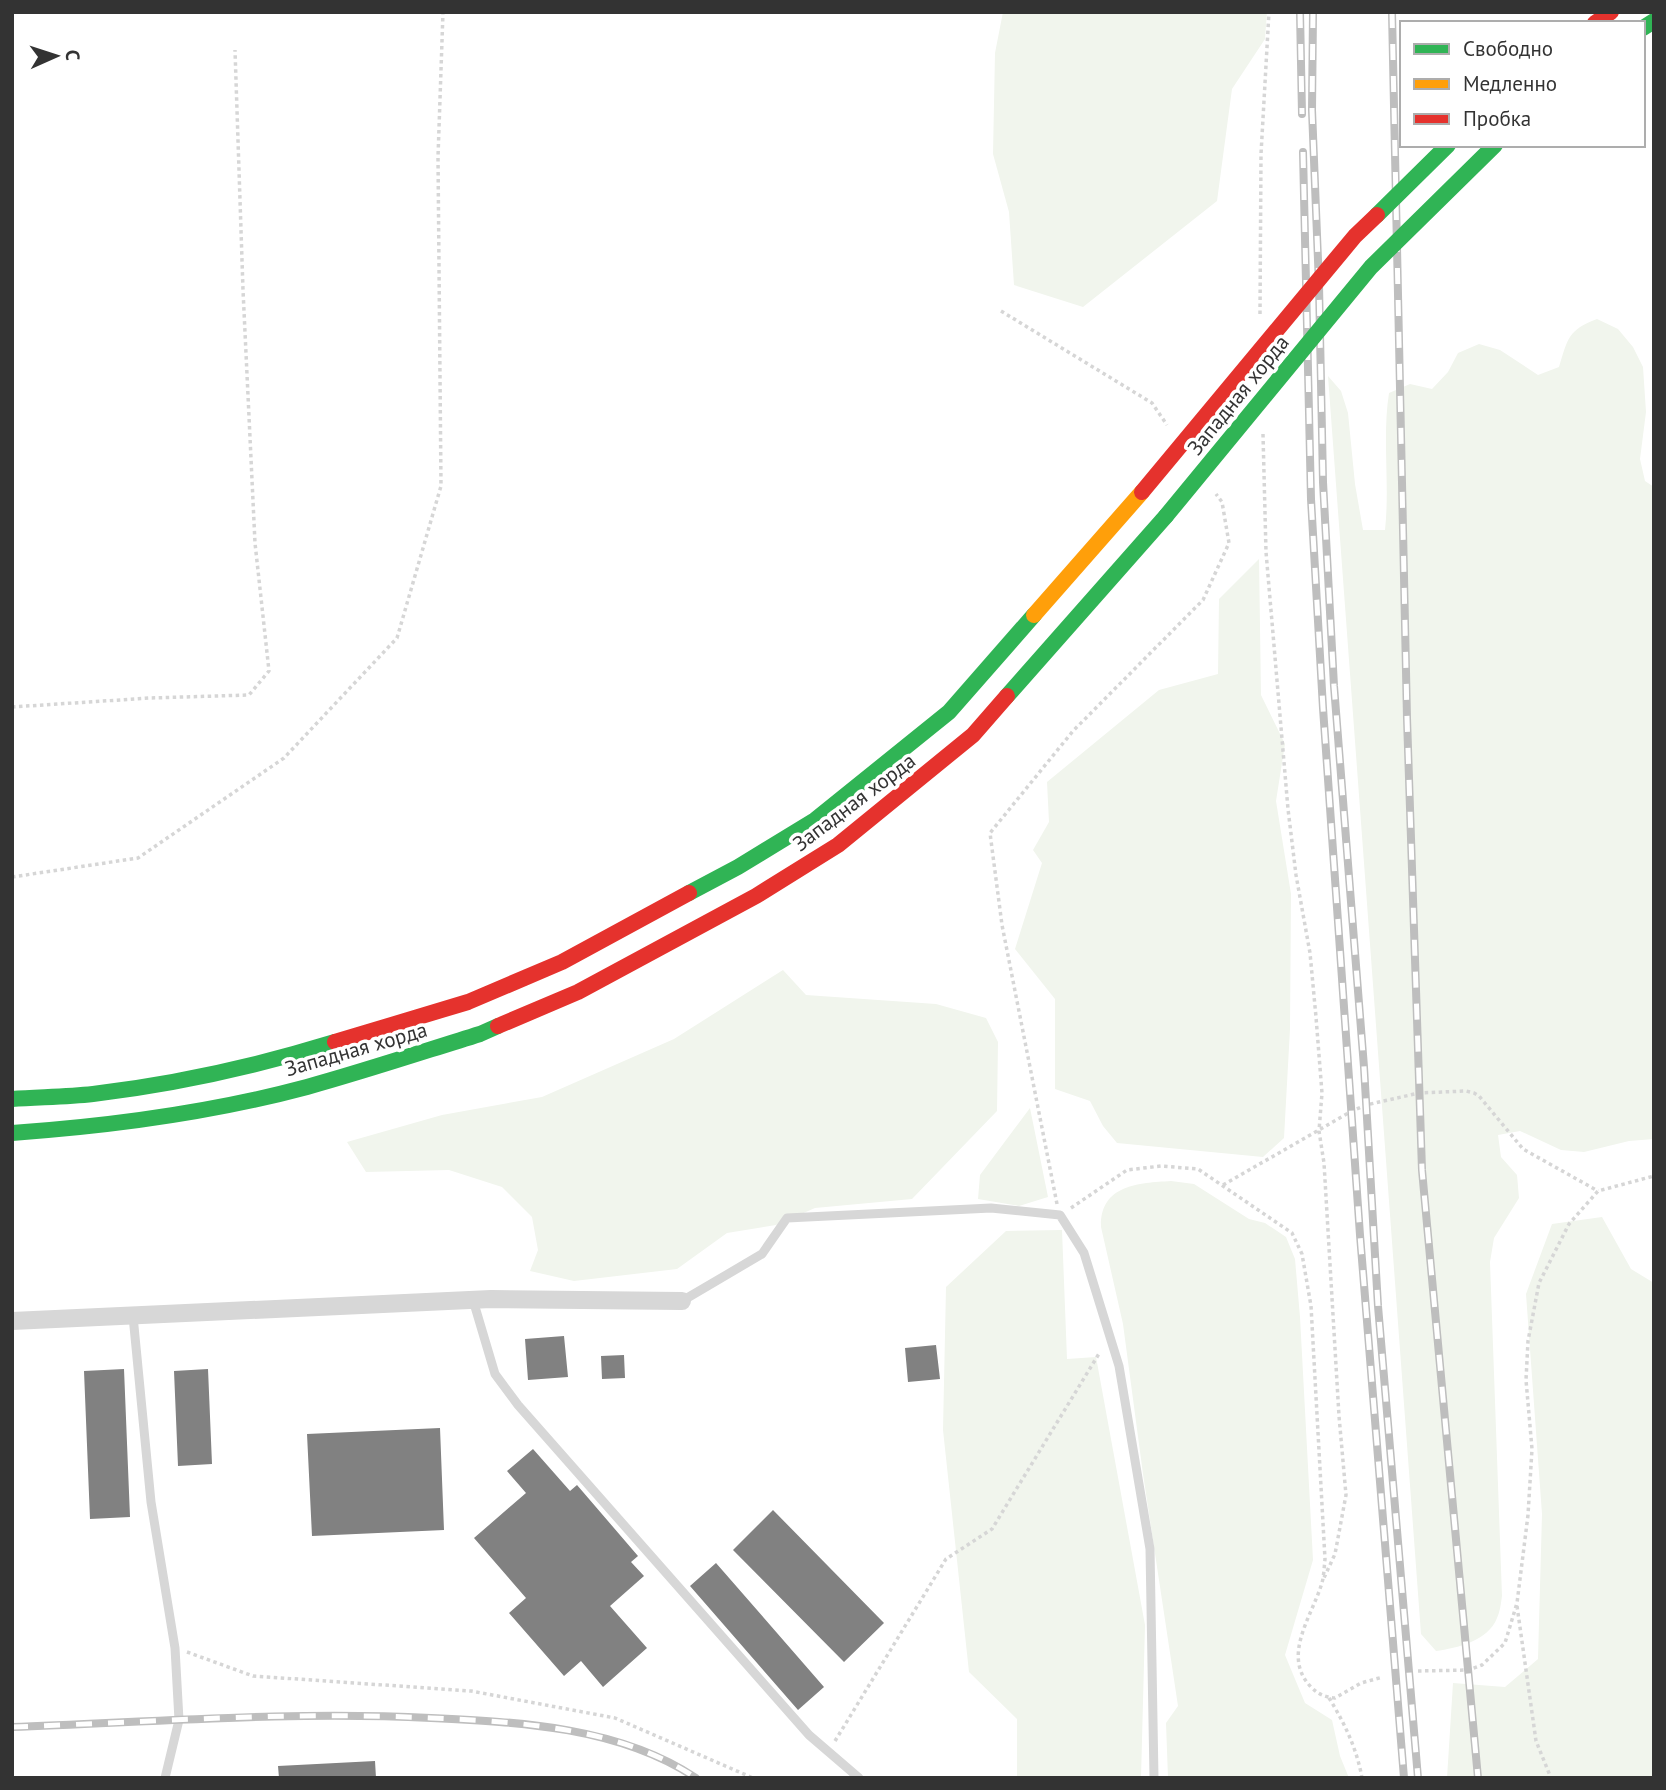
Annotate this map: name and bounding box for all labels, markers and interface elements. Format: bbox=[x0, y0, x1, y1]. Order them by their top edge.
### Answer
north arrow bbox=[21, 21, 91, 91]
legend bbox=[1400, 21, 1645, 147]
text: Свободно bbox=[1463, 35, 1553, 62]
text: С bbox=[61, 49, 85, 61]
text: Медленно bbox=[1463, 70, 1557, 97]
text: Пробка bbox=[1463, 105, 1531, 132]
street label: Западная хорда bbox=[1181, 329, 1295, 461]
street label: Западная хорда bbox=[787, 747, 921, 857]
street label: Западная хорда bbox=[282, 1016, 430, 1082]

